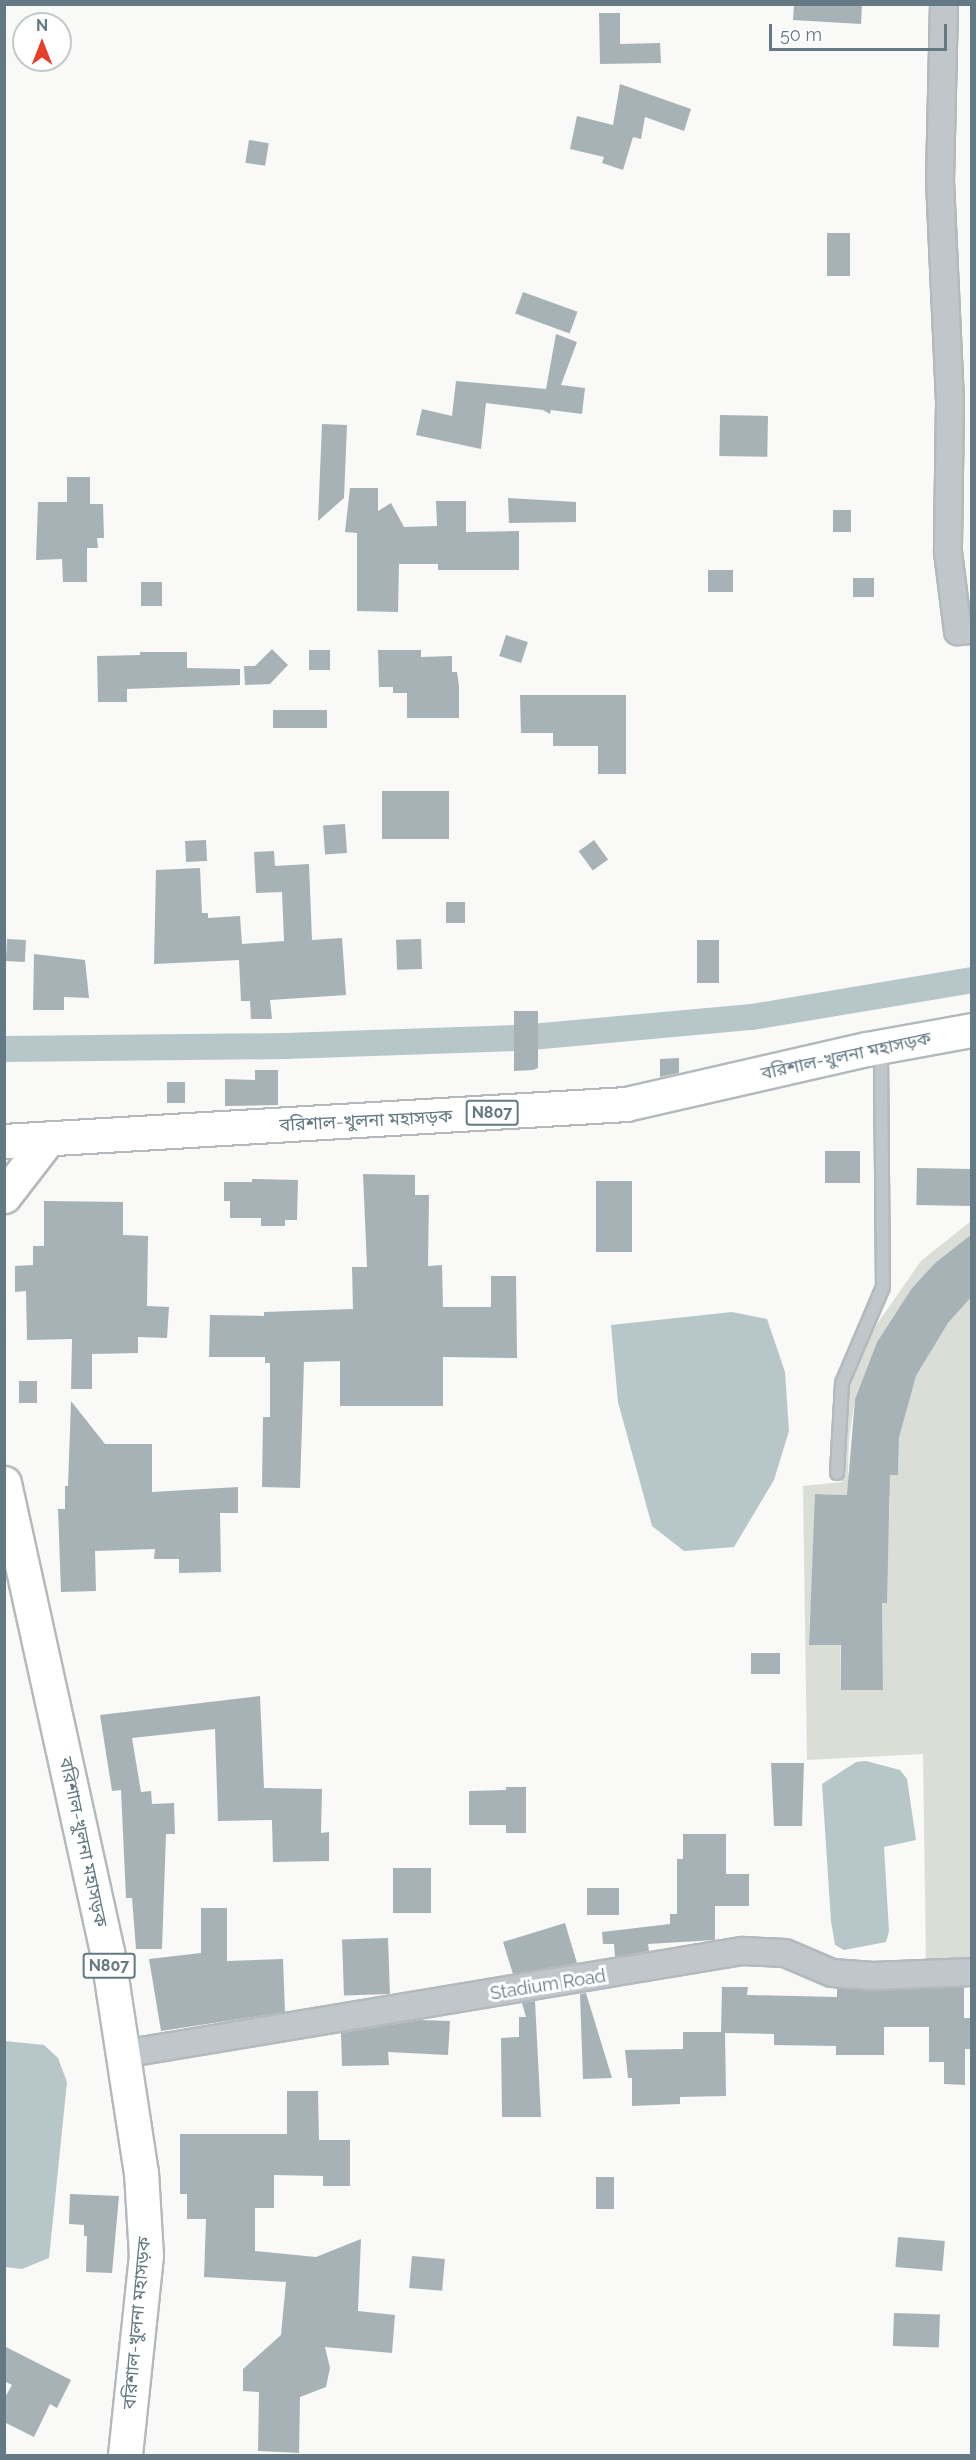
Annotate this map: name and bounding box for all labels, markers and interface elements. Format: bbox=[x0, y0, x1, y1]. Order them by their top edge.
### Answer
north arrow bbox=[12, 12, 72, 72]
scale bar bbox=[772, 12, 950, 50]
text: N bbox=[36, 16, 48, 35]
text: 50 m bbox=[780, 24, 822, 45]
street label: বরিশাল-খুলনা মহাসড়ক bbox=[759, 1027, 933, 1085]
road number: N807 bbox=[465, 1100, 519, 1126]
street label: বরিশাল-খুলনা মহাসড়ক bbox=[279, 1106, 453, 1136]
street label: বরিশাল-খুলনা মহাসড়ক bbox=[54, 1755, 112, 1929]
road number: N807 bbox=[82, 1953, 136, 1979]
street label: Stadium Road bbox=[489, 1965, 607, 2005]
street label: বরিশাল-খুলনা মহাসড়ক bbox=[119, 2236, 155, 2410]

